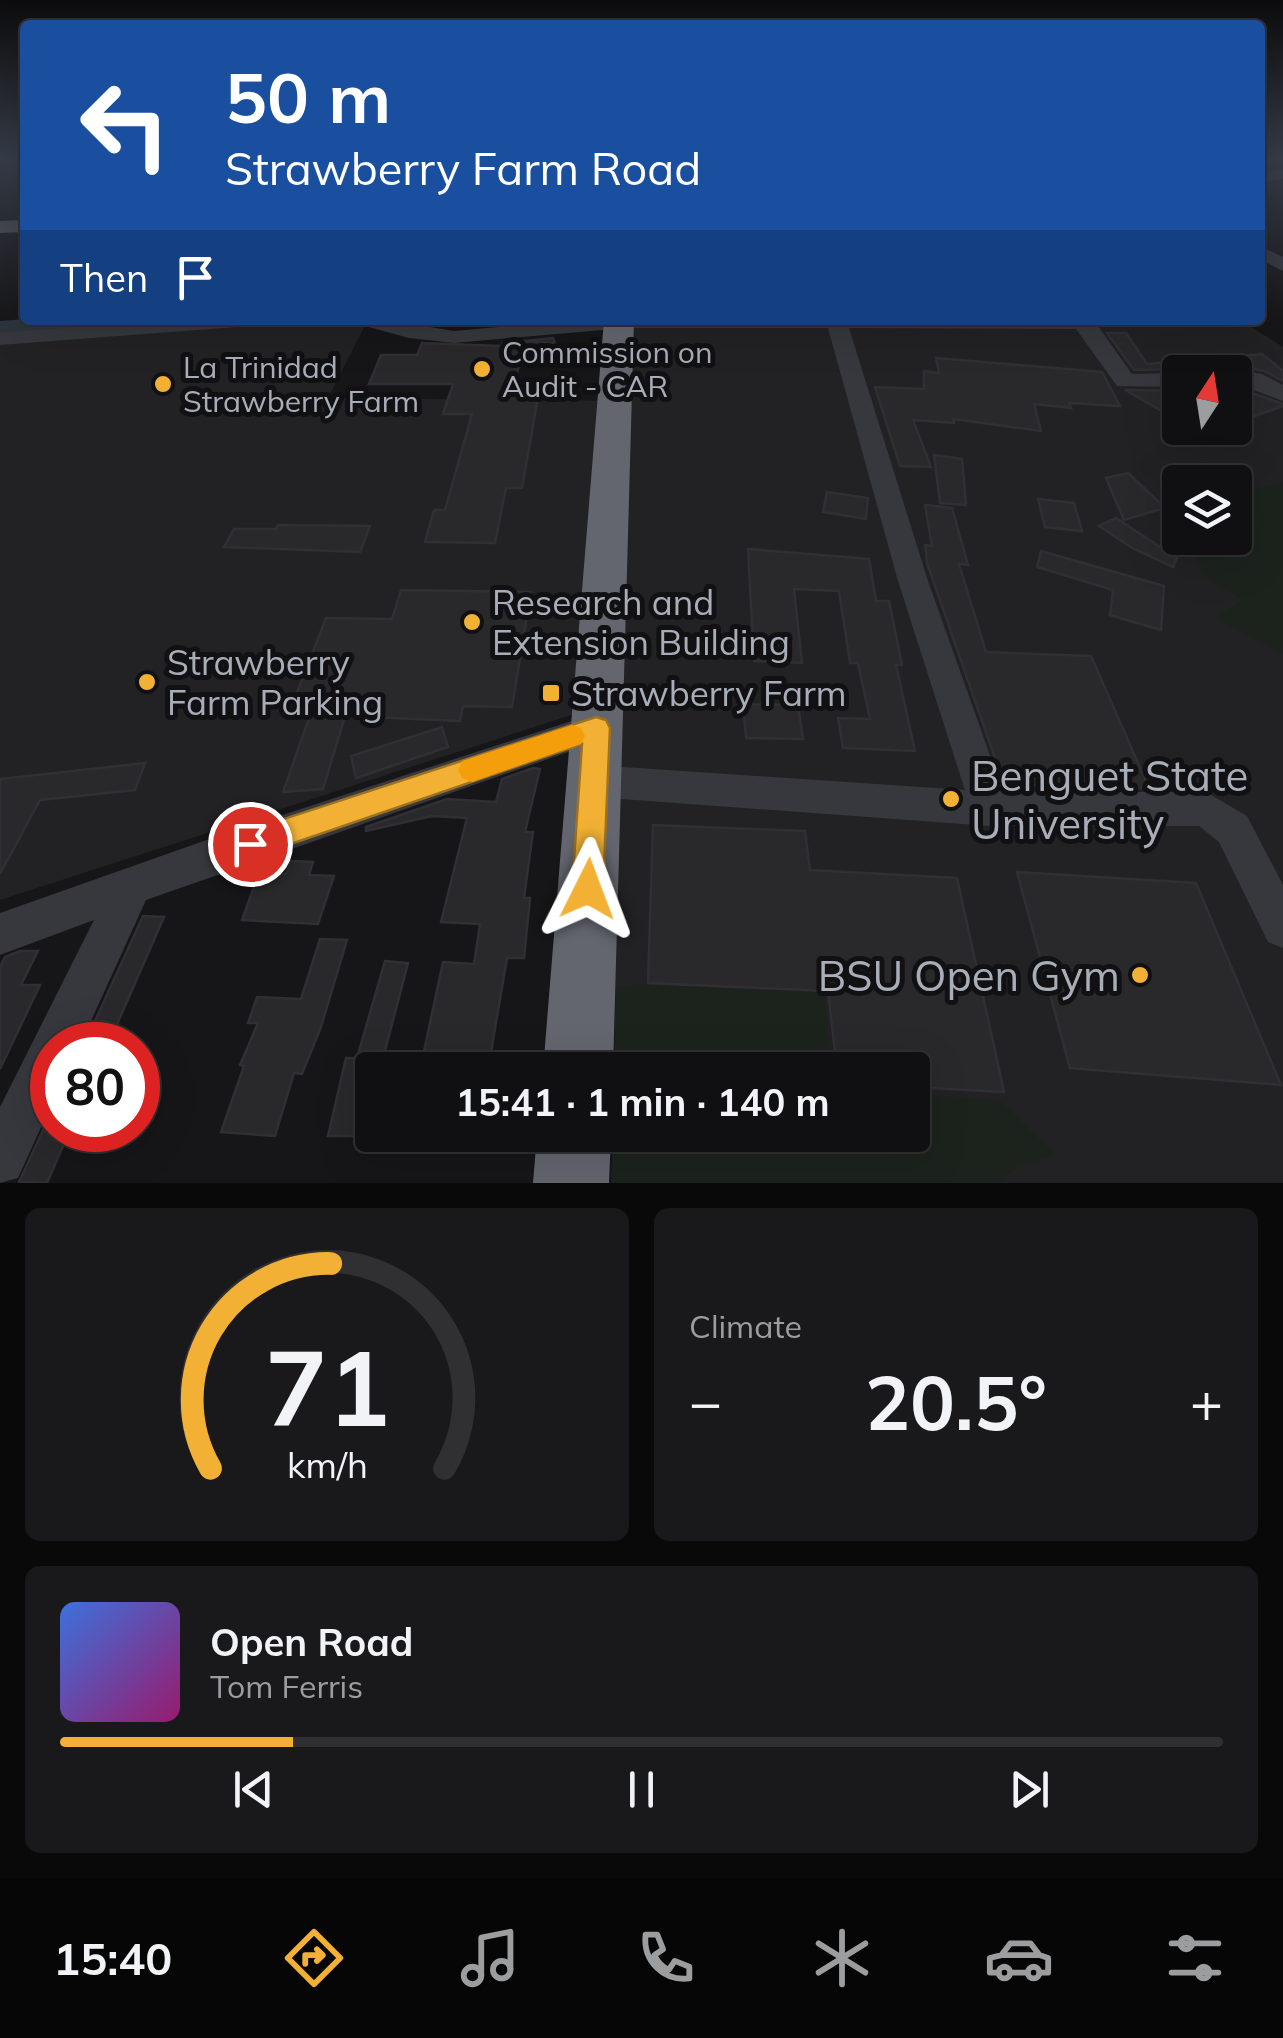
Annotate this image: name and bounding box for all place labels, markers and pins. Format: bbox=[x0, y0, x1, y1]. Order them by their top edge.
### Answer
place label: Commission on Audit - CAR bbox=[502, 333, 713, 405]
place label: La Trinidad Strawberry Farm bbox=[183, 348, 419, 420]
marker: Commission on Audit - CAR bbox=[471, 358, 493, 380]
marker: La Trinidad Strawberry Farm bbox=[152, 373, 174, 395]
place label: Research and Extension Building bbox=[492, 580, 790, 664]
marker: Research and Extension Building bbox=[461, 611, 483, 633]
place label: Strawberry Farm Parking bbox=[167, 640, 383, 724]
marker: Strawberry Farm Parking bbox=[136, 671, 158, 693]
place label: Strawberry Farm bbox=[571, 671, 846, 715]
marker: Strawberry Farm bbox=[540, 682, 562, 704]
place label: Benguet State University bbox=[971, 749, 1248, 850]
marker: Benguet State University bbox=[940, 788, 962, 810]
pin bbox=[208, 802, 293, 887]
place label: BSU Open Gym bbox=[818, 949, 1120, 1002]
marker: BSU Open Gym bbox=[1129, 964, 1151, 986]

